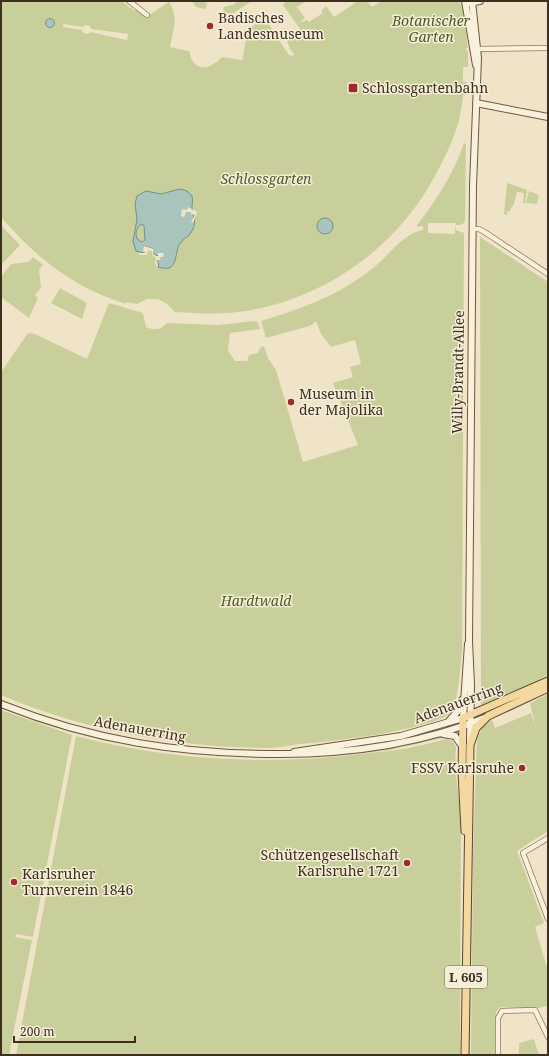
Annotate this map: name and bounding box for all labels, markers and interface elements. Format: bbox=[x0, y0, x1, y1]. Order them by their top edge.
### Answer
place label: Badisches Landesmuseum bbox=[218, 8, 324, 43]
park label: Botanischer Garten bbox=[391, 11, 471, 46]
marker: Badisches Landesmuseum bbox=[205, 21, 215, 31]
place label: Schlossgartenbahn bbox=[362, 78, 488, 97]
marker: Schlossgartenbahn bbox=[347, 82, 359, 94]
park label: Schlossgarten bbox=[221, 169, 312, 188]
street label: Willy-Brandt-Allee bbox=[447, 310, 468, 434]
place label: Museum in der Majolika bbox=[299, 384, 384, 419]
marker: Museum in der Majolika bbox=[286, 397, 296, 407]
park label: Hardtwald bbox=[220, 591, 292, 610]
street label: Adenauerring bbox=[411, 678, 505, 727]
street label: Adenauerring bbox=[93, 711, 188, 746]
place label: FSSV Karlsruhe bbox=[411, 758, 514, 777]
marker: FSSV Karlsruhe bbox=[517, 763, 527, 773]
place label: Schützengesellschaft Karlsruhe 1721 bbox=[261, 845, 399, 880]
marker: Schützengesellschaft Karlsruhe 1721 bbox=[402, 858, 412, 868]
place label: Karlsruher Turnverein 1846 bbox=[22, 864, 133, 899]
marker: Karlsruher Turnverein 1846 bbox=[9, 877, 19, 887]
road number: L 605 bbox=[445, 966, 487, 988]
scale bar bbox=[14, 1018, 135, 1044]
text: 200 m bbox=[20, 1023, 55, 1040]

